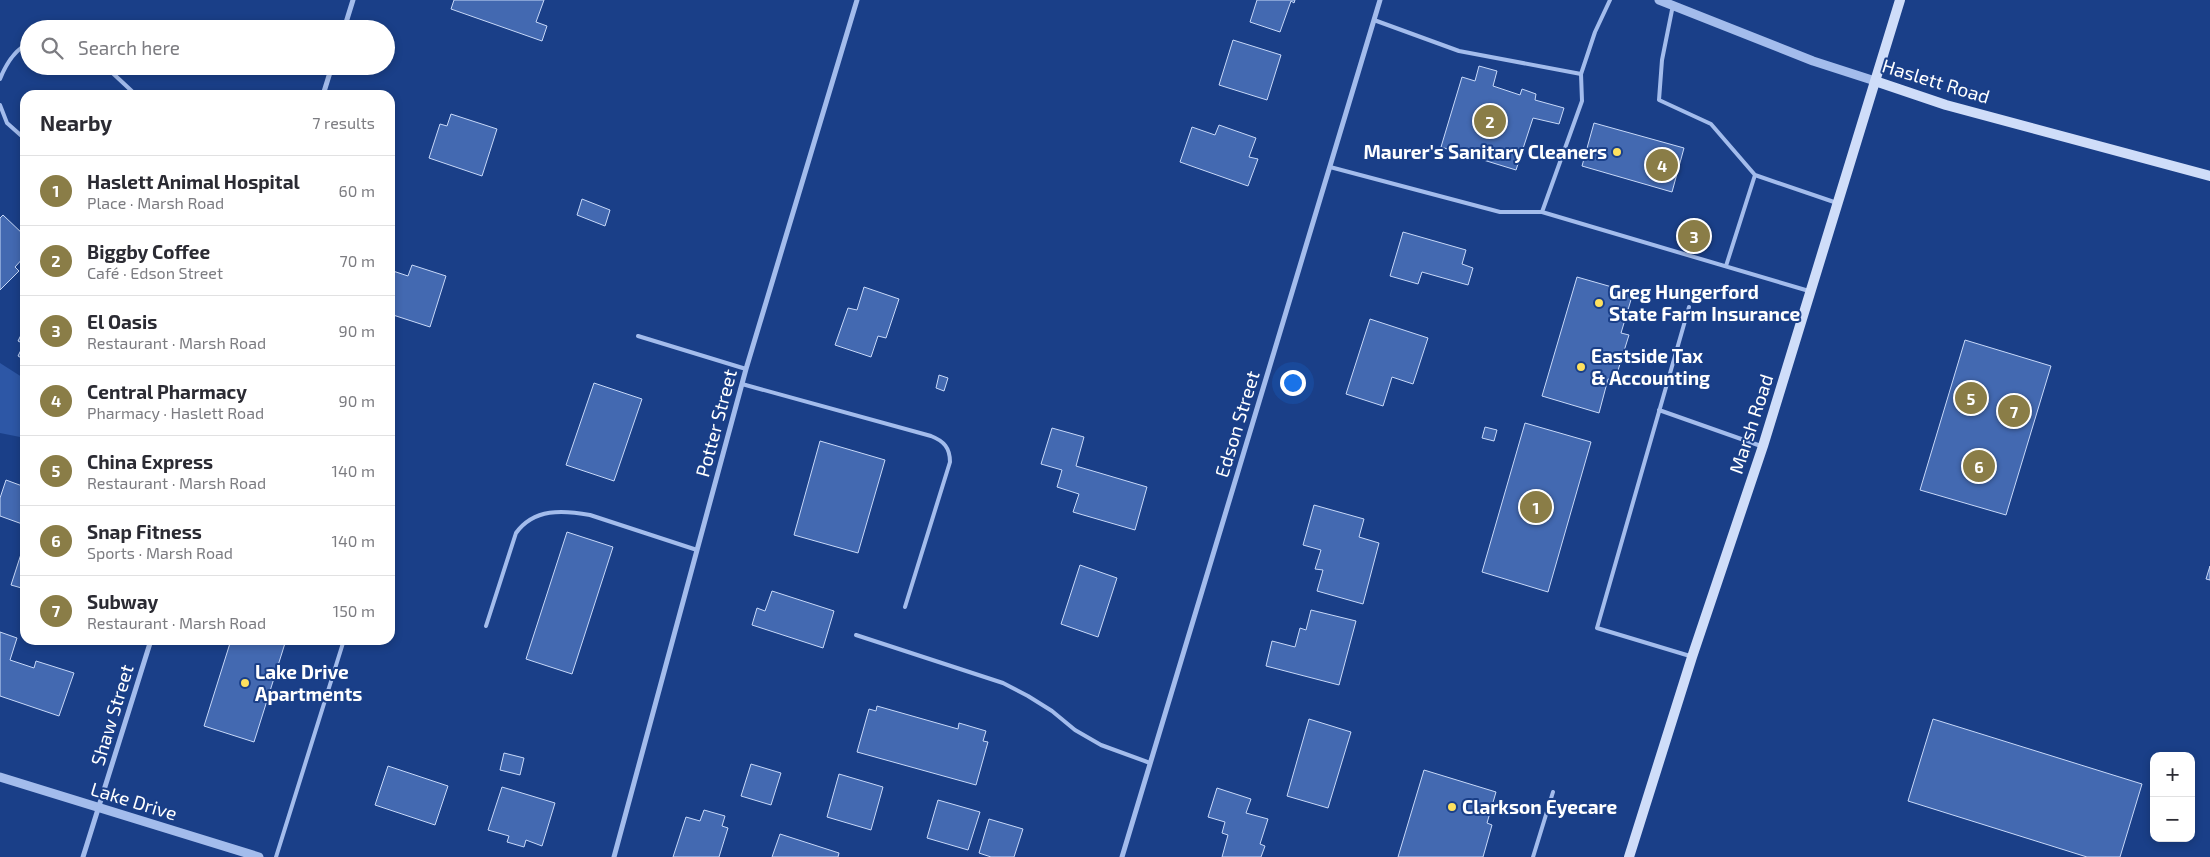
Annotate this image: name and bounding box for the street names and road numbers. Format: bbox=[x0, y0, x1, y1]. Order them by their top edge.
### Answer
street label: Haslett Road bbox=[1880, 53, 1993, 108]
street label: Potter Street bbox=[690, 366, 741, 479]
street label: Edson Street bbox=[1209, 368, 1264, 480]
street label: Marsh Road bbox=[1724, 371, 1777, 477]
street label: Shaw Street bbox=[85, 662, 138, 768]
street label: Lake Drive bbox=[88, 776, 180, 825]

